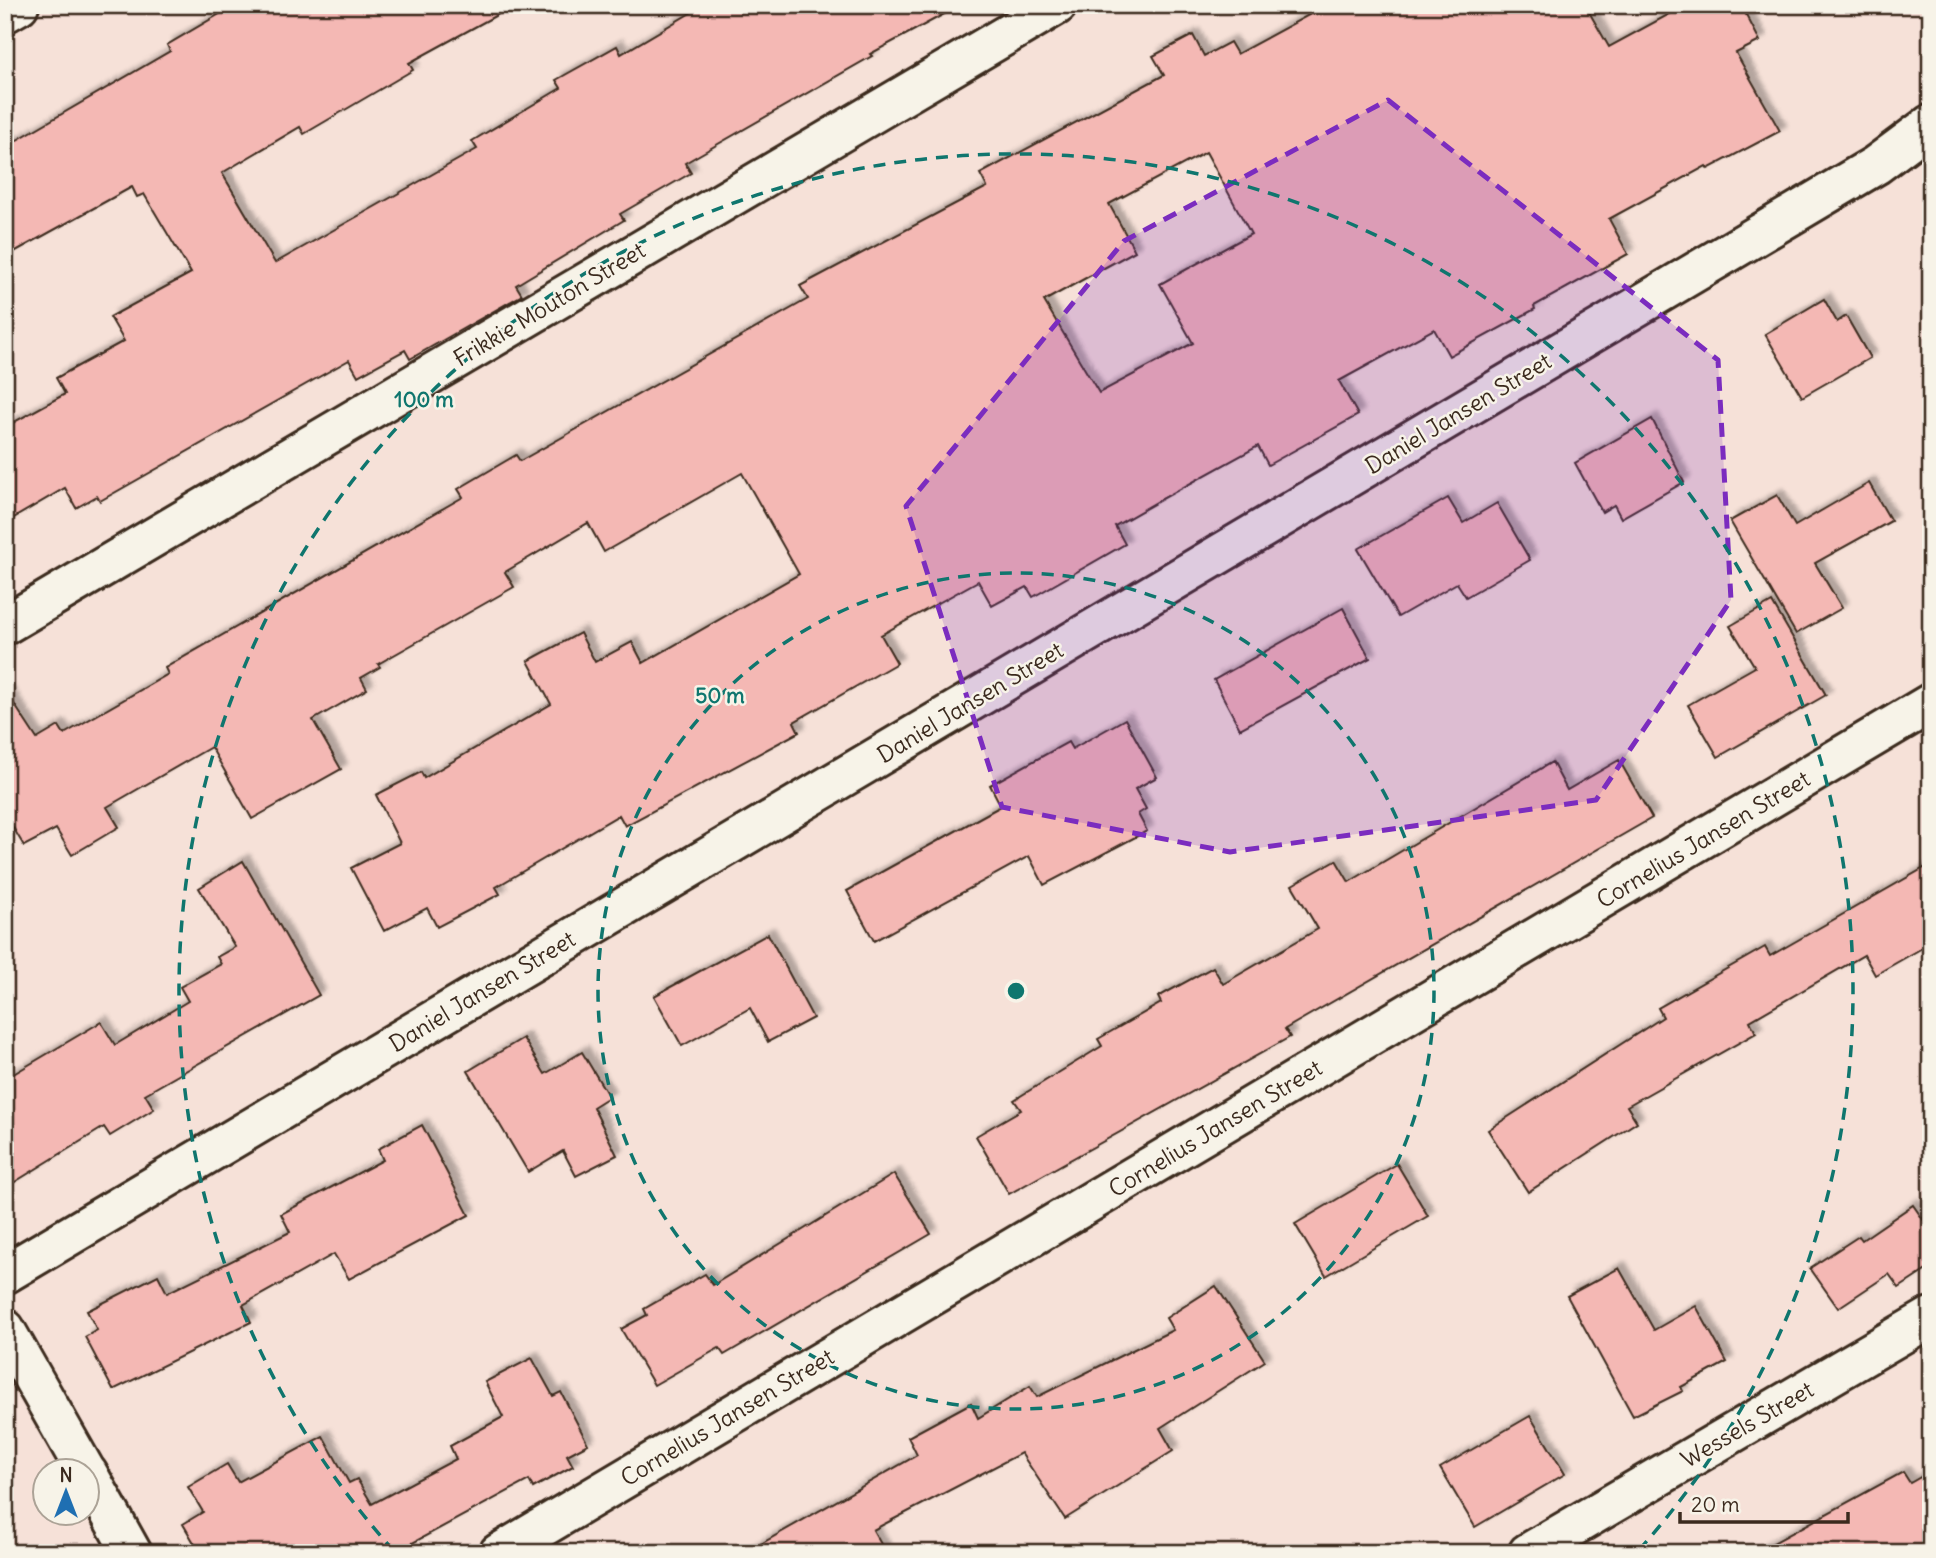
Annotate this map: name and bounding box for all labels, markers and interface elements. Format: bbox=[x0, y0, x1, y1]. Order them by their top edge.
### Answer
street label: Frikkie Mouton Street bbox=[448, 235, 650, 373]
street label: Daniel Jansen Street bbox=[1360, 346, 1557, 480]
text: 100 m bbox=[394, 386, 454, 413]
street label: Daniel Jansen Street bbox=[872, 635, 1069, 769]
text: 50 m bbox=[695, 682, 745, 709]
street label: Cornelius Jansen Street bbox=[1591, 764, 1815, 914]
street label: Daniel Jansen Street bbox=[384, 924, 581, 1058]
centre of rings bbox=[1004, 979, 1028, 1003]
street label: Cornelius Jansen Street bbox=[1103, 1053, 1327, 1203]
street label: Cornelius Jansen Street bbox=[615, 1342, 839, 1492]
street label: Wessels Street bbox=[1676, 1374, 1819, 1474]
north arrow bbox=[32, 1456, 102, 1526]
text: N bbox=[59, 1463, 73, 1487]
scale bar bbox=[1680, 1481, 1848, 1525]
text: 20 m bbox=[1691, 1491, 1740, 1518]

